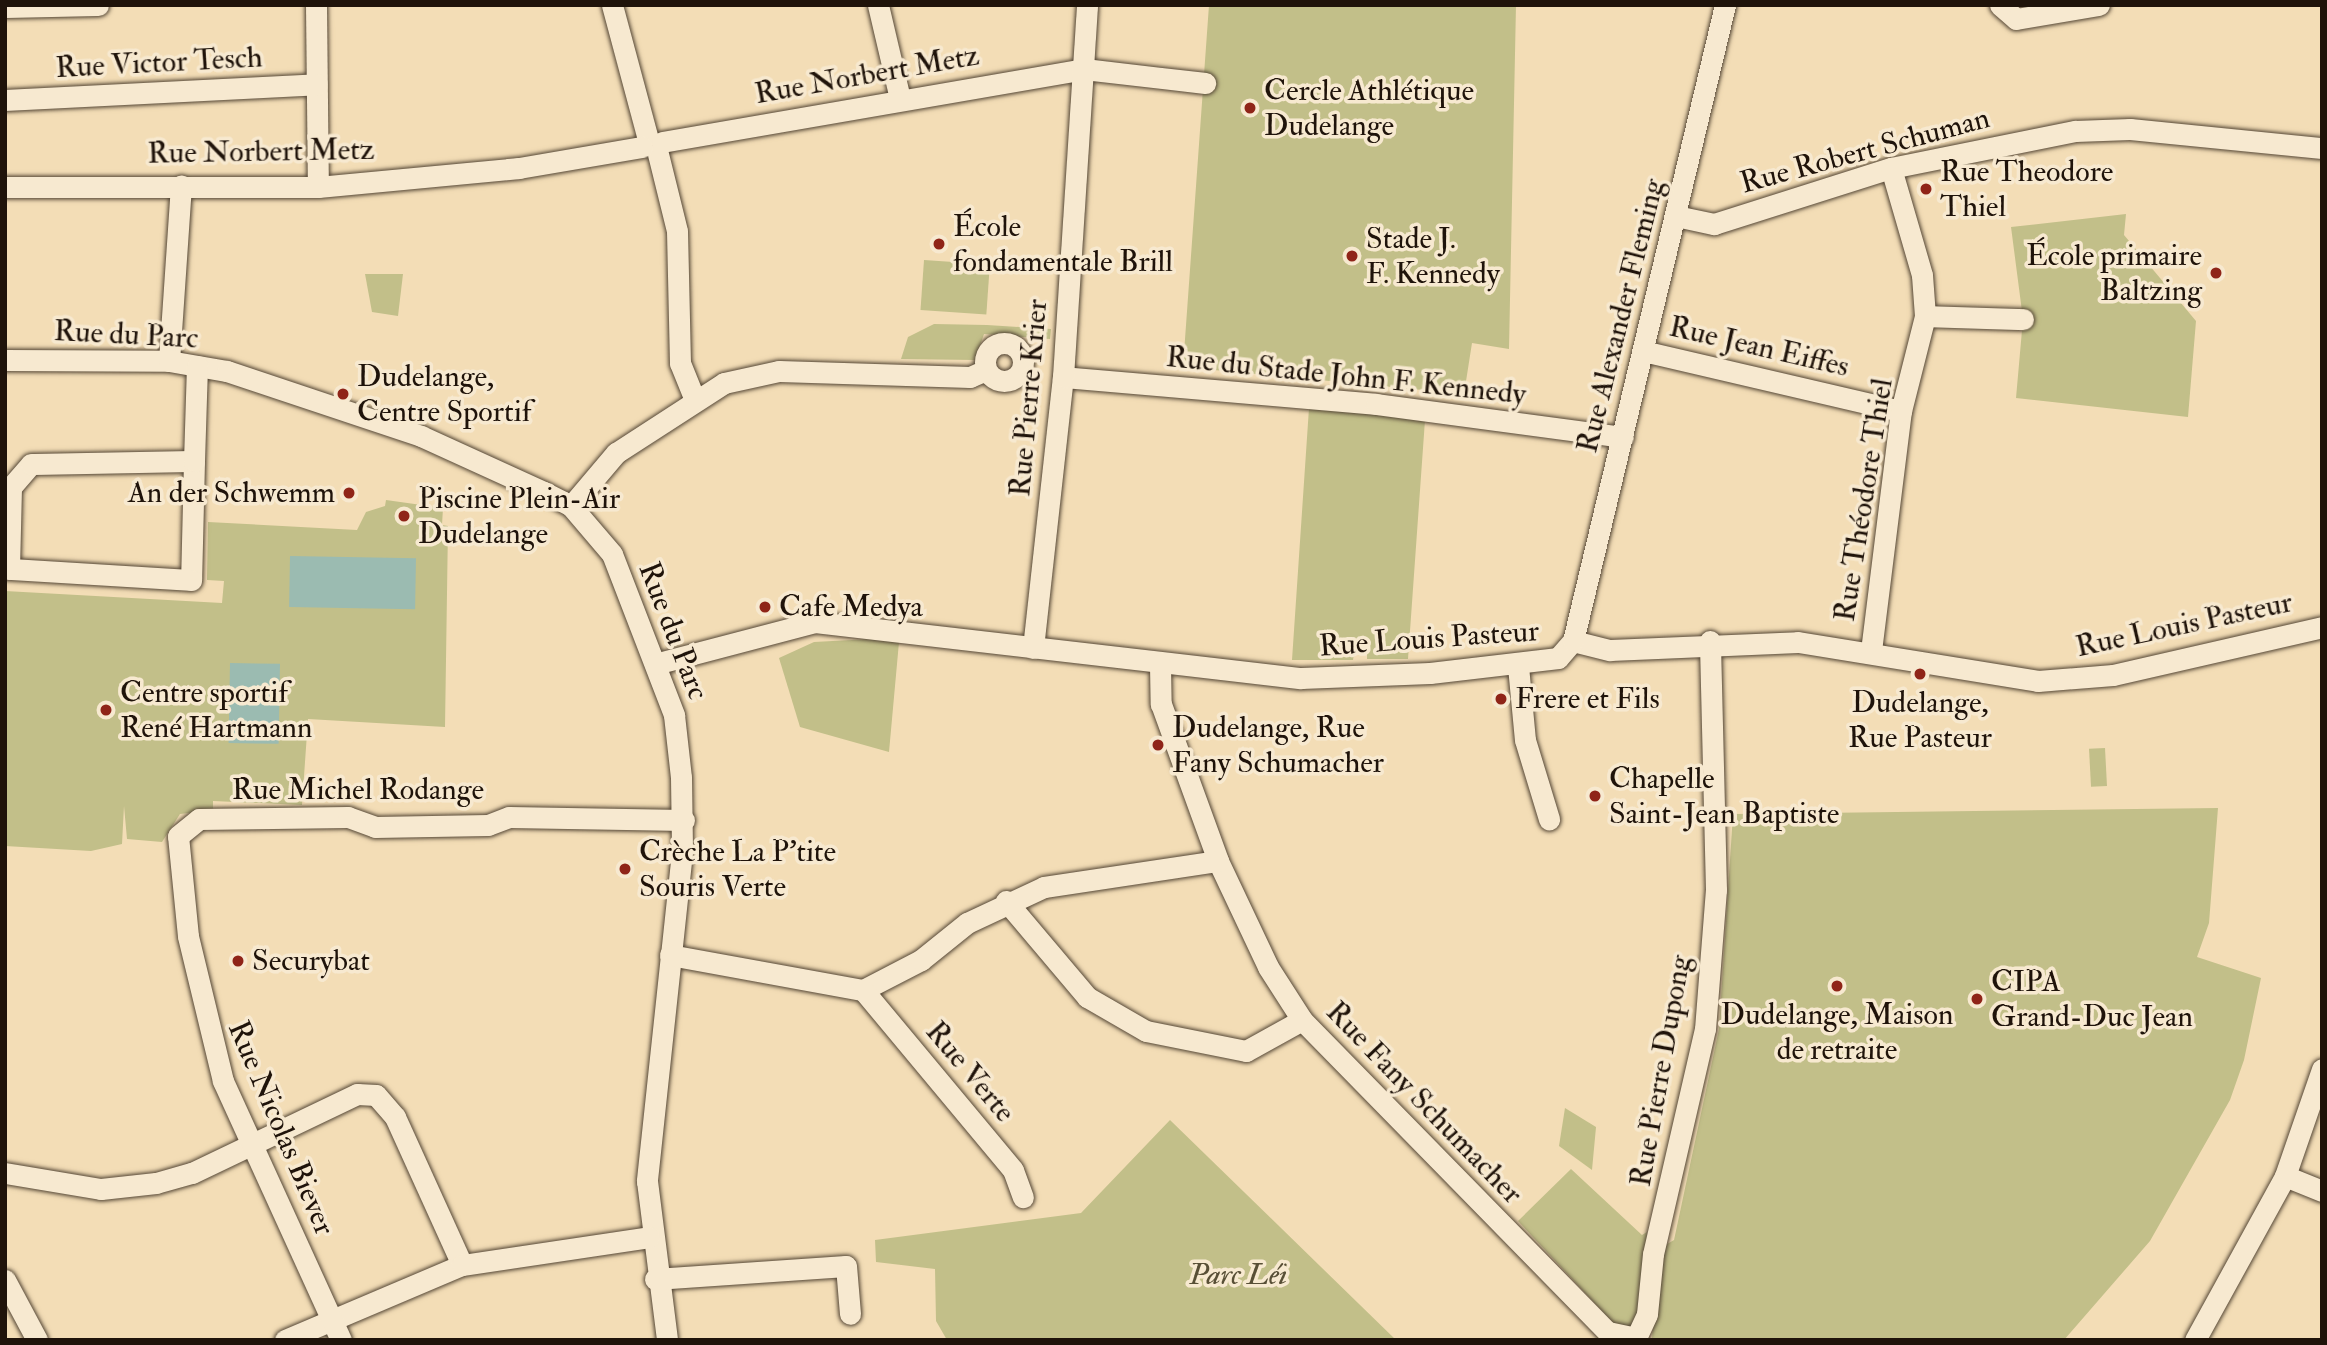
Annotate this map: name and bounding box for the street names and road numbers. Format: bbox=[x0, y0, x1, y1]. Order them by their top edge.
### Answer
street label: Rue Norbert Metz bbox=[752, 38, 982, 112]
street label: Rue Victor Tesch bbox=[55, 40, 263, 86]
street label: Rue Robert Schuman bbox=[1736, 100, 1994, 202]
street label: Rue Norbert Metz bbox=[147, 132, 375, 172]
street label: Rue Alexander Fleming bbox=[1570, 175, 1672, 457]
street label: Rue Pierre Krier bbox=[1002, 298, 1056, 498]
street label: Rue Jean Eiffes bbox=[1666, 309, 1852, 385]
street label: Rue du Parc bbox=[53, 313, 199, 357]
street label: Rue du Stade John F. Kennedy bbox=[1164, 339, 1528, 413]
street label: Rue Théodore Thiel bbox=[1827, 376, 1901, 624]
street label: Rue du Parc bbox=[630, 557, 716, 705]
street label: Rue Louis Pasteur bbox=[2072, 584, 2296, 666]
street label: Rue Louis Pasteur bbox=[1318, 613, 1540, 665]
street label: Rue Michel Rodange bbox=[232, 772, 484, 808]
street label: Rue Pierre Dupong bbox=[1623, 953, 1699, 1189]
street label: Rue Fany Schumacher bbox=[1318, 994, 1530, 1212]
street label: Rue Verte bbox=[918, 1014, 1022, 1130]
street label: Rue Nicolas Biever bbox=[220, 1015, 342, 1241]

